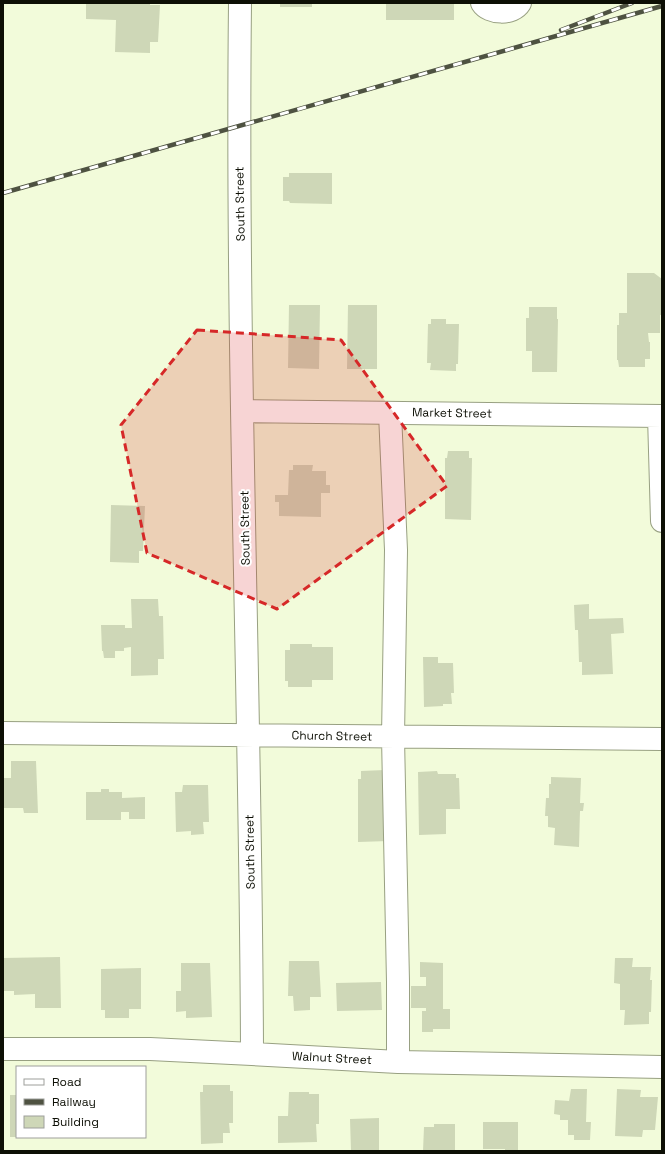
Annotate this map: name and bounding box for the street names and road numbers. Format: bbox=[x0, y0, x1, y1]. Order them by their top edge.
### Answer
street label: South Street bbox=[231, 166, 249, 242]
street label: Market Street bbox=[412, 404, 492, 422]
street label: South Street bbox=[236, 490, 254, 566]
street label: Church Street bbox=[291, 727, 373, 745]
street label: South Street bbox=[241, 814, 259, 890]
street label: Walnut Street bbox=[292, 1048, 372, 1068]

